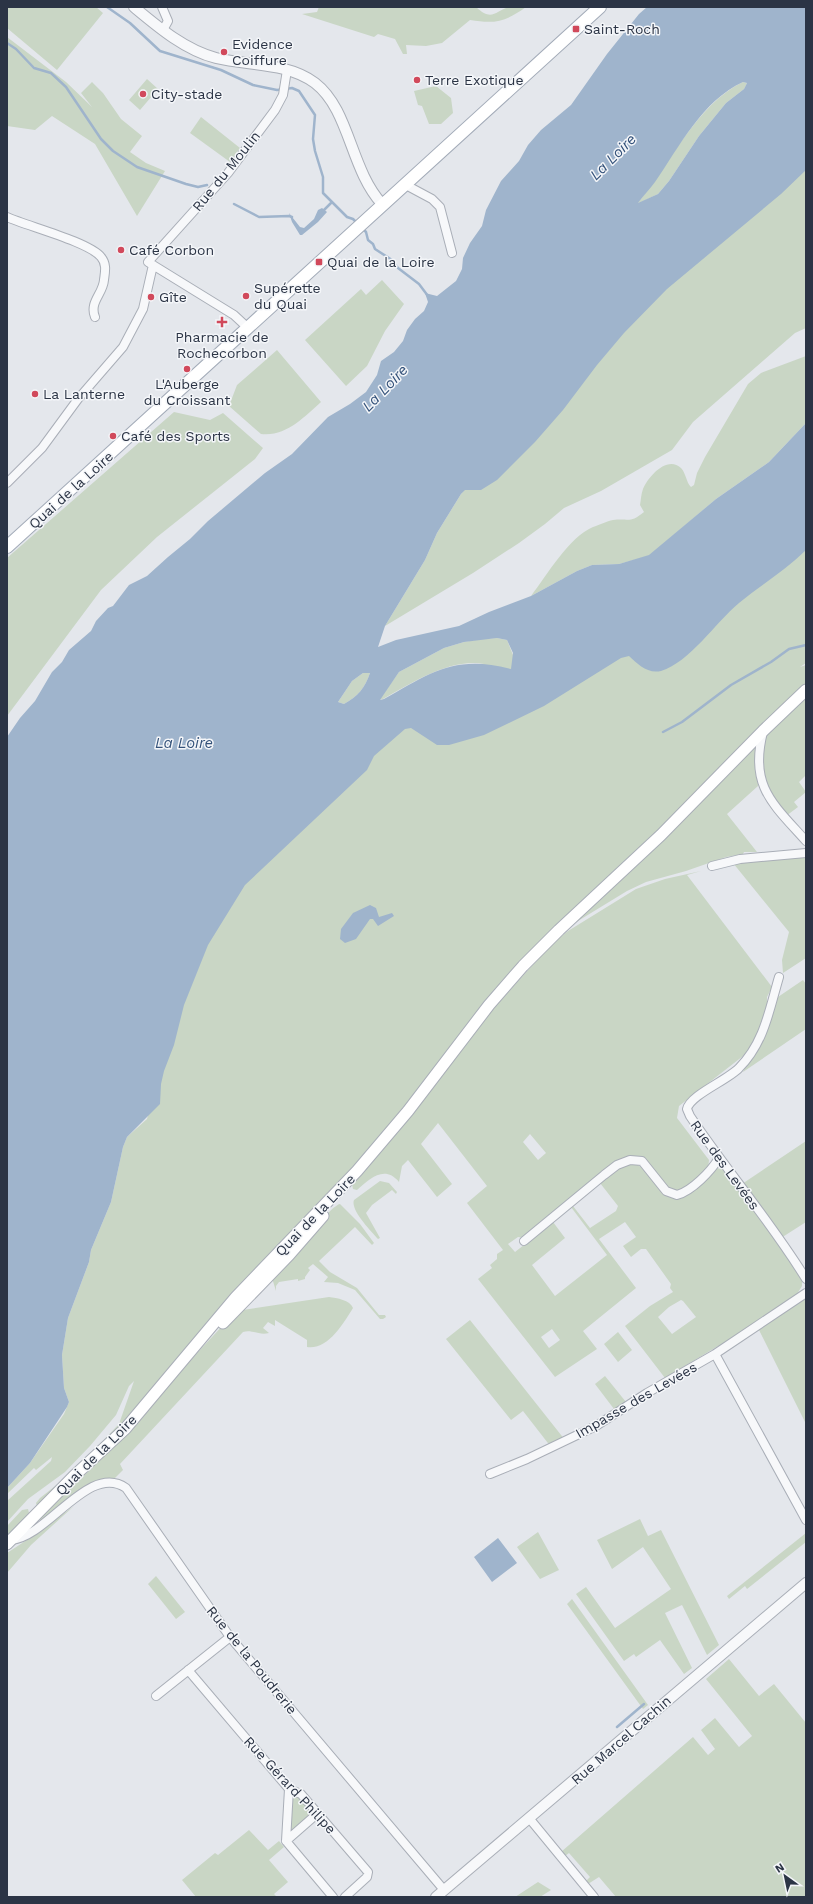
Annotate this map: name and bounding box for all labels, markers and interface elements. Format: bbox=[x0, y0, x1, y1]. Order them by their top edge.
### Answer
place label: Saint-Roch bbox=[584, 21, 660, 37]
marker: Saint-Roch bbox=[571, 24, 581, 34]
place label: Evidence Coiffure bbox=[232, 36, 293, 68]
marker: Evidence Coiffure bbox=[219, 47, 229, 57]
place label: Terre Exotique bbox=[425, 72, 524, 88]
marker: Terre Exotique bbox=[412, 75, 422, 85]
place label: City-stade bbox=[151, 86, 222, 102]
marker: City-stade bbox=[138, 89, 148, 99]
street label: Rue du Moulin bbox=[189, 128, 263, 214]
water label: La Loire bbox=[586, 130, 640, 184]
place label: Café Corbon bbox=[129, 242, 214, 258]
marker: Café Corbon bbox=[116, 245, 126, 255]
place label: Quai de la Loire bbox=[327, 254, 435, 270]
marker: Quai de la Loire bbox=[314, 257, 324, 267]
place label: Supérette du Quai bbox=[254, 280, 321, 312]
place label: Gîte bbox=[159, 289, 187, 305]
marker: Supérette du Quai bbox=[241, 291, 251, 301]
marker: Gîte bbox=[146, 292, 156, 302]
marker: Pharmacie de Rochecorbon bbox=[217, 317, 227, 327]
place label: Pharmacie de Rochecorbon bbox=[175, 329, 269, 361]
water label: La Loire bbox=[358, 361, 412, 415]
marker: L'Auberge du Croissant bbox=[182, 364, 192, 374]
place label: L'Auberge du Croissant bbox=[144, 376, 230, 408]
place label: La Lanterne bbox=[43, 386, 125, 402]
marker: La Lanterne bbox=[30, 389, 40, 399]
place label: Café des Sports bbox=[121, 428, 230, 444]
marker: Café des Sports bbox=[108, 431, 118, 441]
street label: Quai de la Loire bbox=[26, 448, 116, 532]
water label: La Loire bbox=[155, 734, 213, 752]
street label: Rue des Levées bbox=[687, 1117, 763, 1213]
street label: Quai de la Loire bbox=[272, 1171, 358, 1259]
street label: Impasse des Levées bbox=[572, 1359, 700, 1441]
street label: Quai de la Loire bbox=[52, 1411, 140, 1499]
street label: Rue de la Poudrerie bbox=[204, 1603, 300, 1717]
street label: Rue Marcel Cachin bbox=[568, 1692, 674, 1788]
street label: Rue Gérard Philipe bbox=[241, 1733, 339, 1837]
north arrow bbox=[765, 1856, 805, 1896]
text: N bbox=[773, 1860, 787, 1876]

